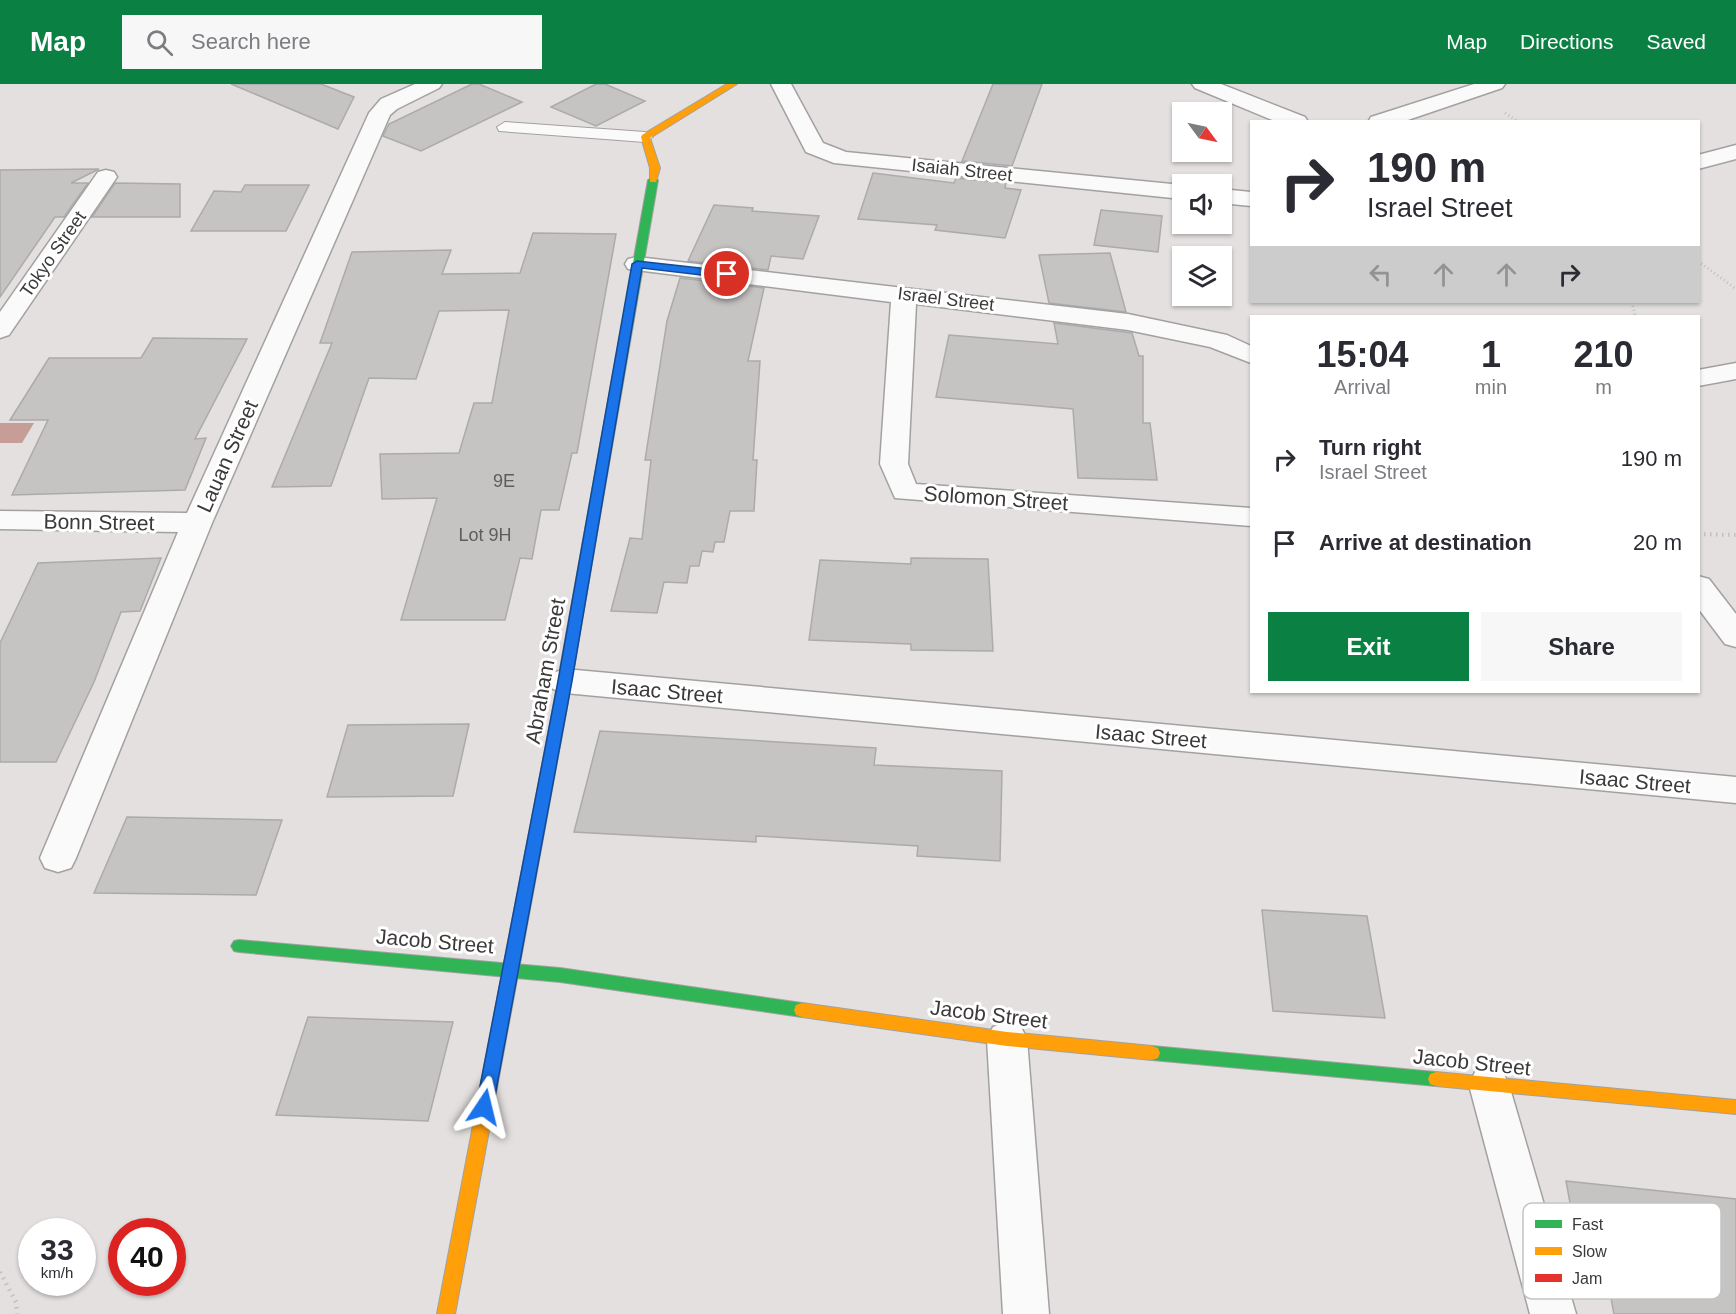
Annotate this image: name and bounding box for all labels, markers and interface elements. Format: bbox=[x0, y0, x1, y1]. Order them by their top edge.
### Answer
search box bbox=[122, 15, 542, 69]
text: Map bbox=[30, 26, 86, 57]
icon: search bbox=[143, 26, 176, 59]
text: Search here bbox=[191, 29, 311, 54]
text: Map bbox=[1446, 30, 1487, 53]
text: Directions bbox=[1520, 30, 1613, 53]
text: Saved bbox=[1646, 30, 1706, 53]
north arrow bbox=[1172, 102, 1232, 162]
map controls bbox=[1172, 102, 1232, 306]
icon: right bbox=[1268, 144, 1346, 222]
text: 190 m bbox=[1367, 144, 1486, 191]
street label: Isaiah Street bbox=[911, 155, 1013, 185]
button: sound bbox=[1172, 174, 1232, 234]
text: Israel Street bbox=[1367, 193, 1513, 223]
street label: Tokyo Street bbox=[16, 207, 90, 301]
button: layers bbox=[1172, 246, 1232, 306]
pin bbox=[701, 248, 752, 299]
icon: arrive bbox=[710, 257, 743, 290]
icon: left bbox=[1364, 258, 1397, 291]
icon: ahead bbox=[1427, 258, 1460, 291]
icon: ahead bbox=[1490, 258, 1523, 291]
icon: right bbox=[1553, 258, 1586, 291]
street label: Israel Street bbox=[897, 283, 995, 315]
text: 15:04 bbox=[1316, 334, 1408, 375]
text: 1 bbox=[1481, 334, 1501, 375]
text: 210 bbox=[1573, 334, 1634, 375]
text: Arrival bbox=[1334, 376, 1391, 398]
text: min bbox=[1475, 376, 1507, 398]
text: m bbox=[1595, 376, 1612, 398]
street label: Lauan Street bbox=[192, 396, 262, 516]
text: Turn right bbox=[1319, 435, 1421, 460]
icon: right bbox=[1268, 443, 1301, 476]
text: 190 m bbox=[1621, 446, 1682, 471]
text: Israel Street bbox=[1319, 461, 1427, 483]
house number: 9E bbox=[493, 471, 515, 491]
street label: Solomon Street bbox=[923, 481, 1069, 515]
street label: Bonn Street bbox=[43, 510, 155, 534]
house number: Lot 9H bbox=[458, 525, 512, 545]
icon: arrive bbox=[1268, 527, 1301, 560]
text: Arrive at destination bbox=[1319, 530, 1532, 555]
text: 20 m bbox=[1633, 530, 1682, 555]
street label: Abraham Street bbox=[521, 596, 569, 745]
button: Exit bbox=[1268, 612, 1469, 681]
button: Share bbox=[1481, 612, 1682, 681]
street label: Isaac Street bbox=[610, 675, 724, 707]
street label: Isaac Street bbox=[1094, 720, 1208, 752]
street label: Isaac Street bbox=[1578, 765, 1692, 797]
street label: Jacob Street bbox=[375, 924, 495, 958]
street label: Jacob Street bbox=[929, 995, 1049, 1033]
street label: Jacob Street bbox=[1412, 1044, 1532, 1080]
position arrow bbox=[452, 1075, 516, 1139]
legend bbox=[1523, 1203, 1721, 1299]
text: Fast bbox=[1572, 1216, 1604, 1233]
speed limit sign: 40 bbox=[108, 1218, 186, 1296]
text: 33 bbox=[40, 1233, 74, 1266]
text: Slow bbox=[1572, 1243, 1607, 1260]
text: km/h bbox=[41, 1264, 73, 1281]
text: Jam bbox=[1572, 1270, 1602, 1287]

